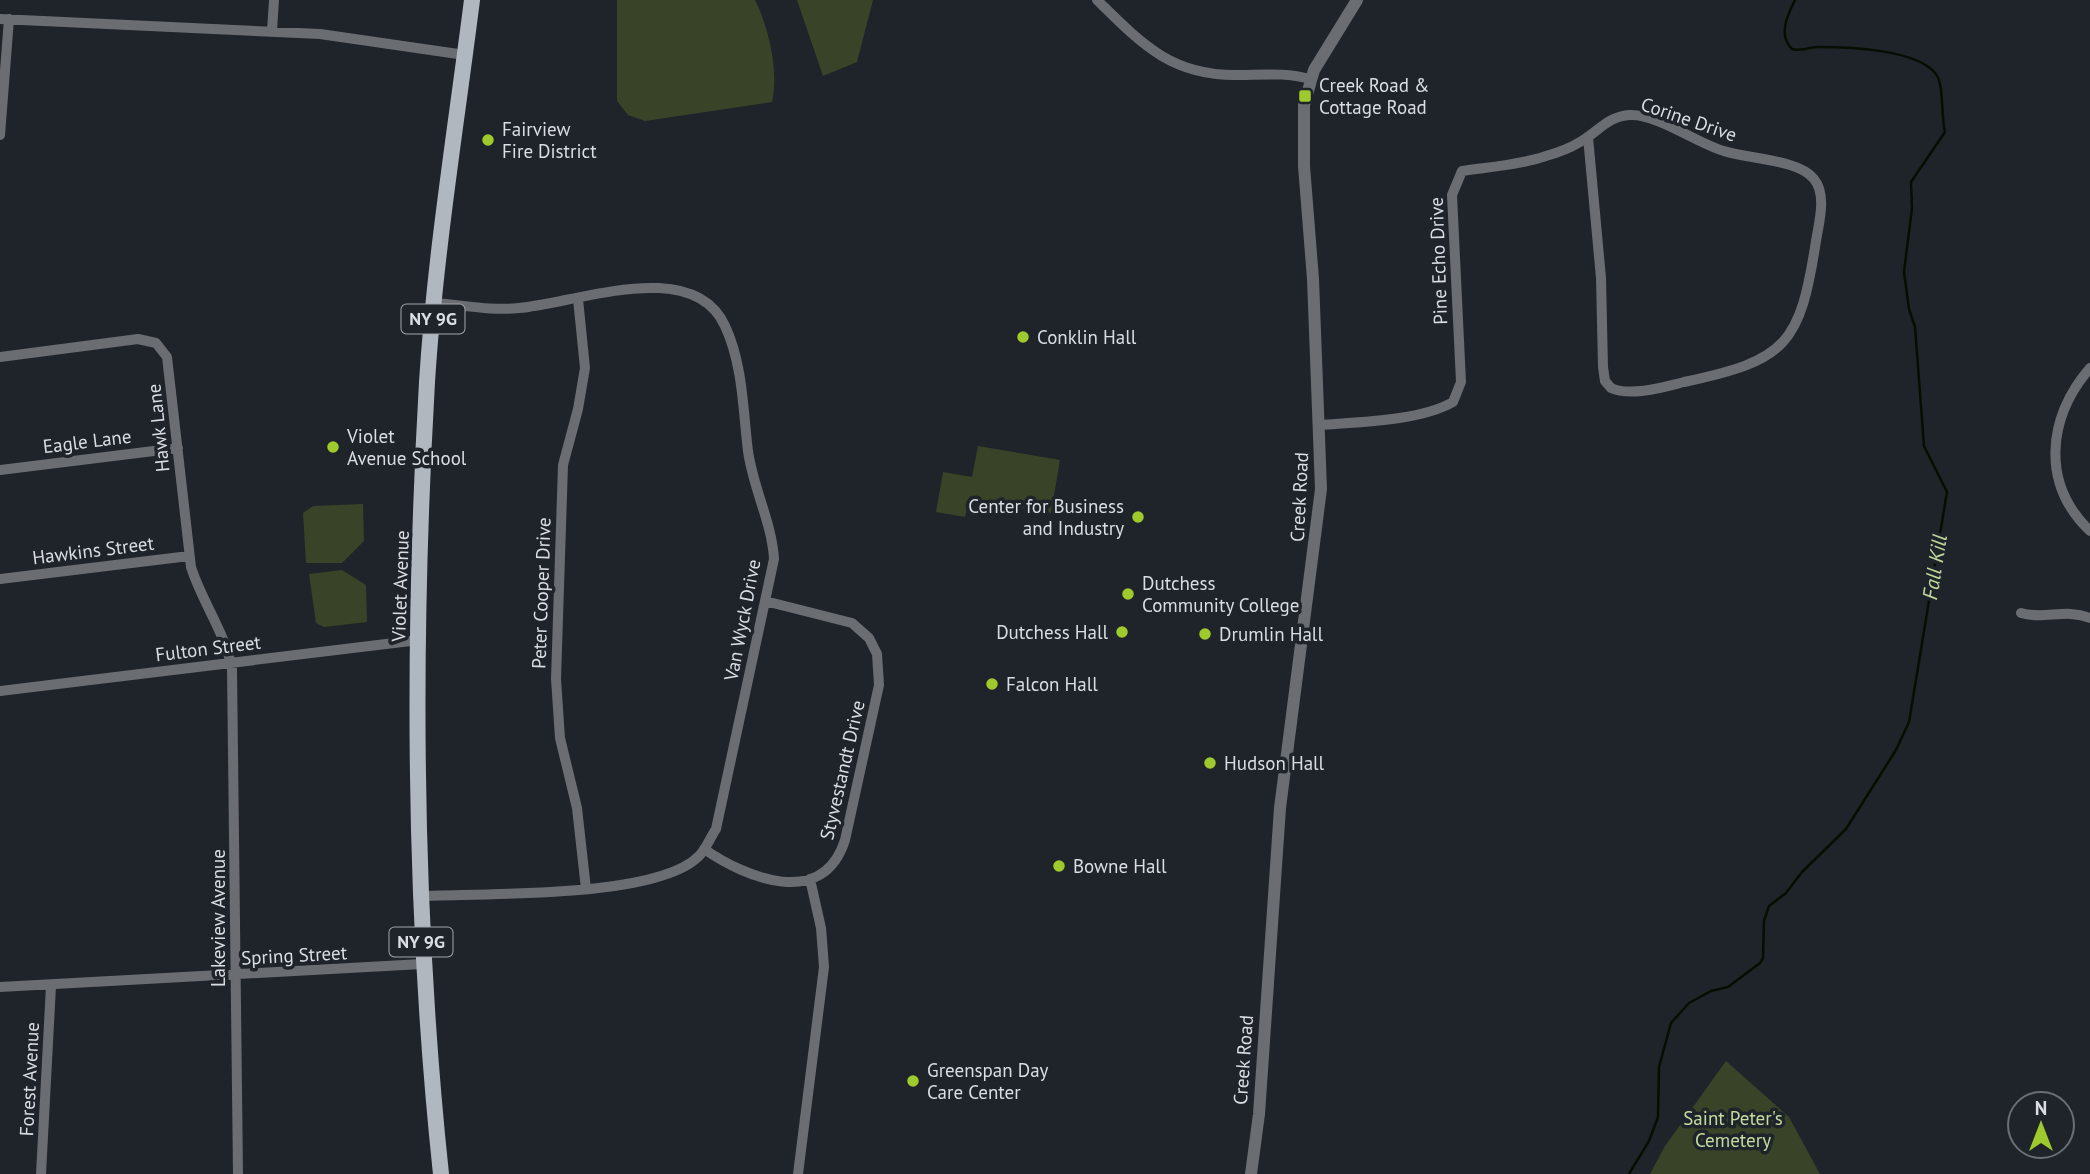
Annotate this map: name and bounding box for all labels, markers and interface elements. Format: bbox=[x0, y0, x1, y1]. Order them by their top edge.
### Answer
place label: Creek Road & Cottage Road bbox=[1319, 73, 1429, 119]
marker: Creek Road & Cottage Road bbox=[1297, 88, 1313, 104]
street label: Corine Drive bbox=[1638, 91, 1740, 147]
place label: Fairview Fire District bbox=[502, 117, 597, 163]
marker: Fairview Fire District bbox=[480, 132, 496, 148]
street label: Pine Echo Drive bbox=[1424, 197, 1452, 325]
road number: NY 9G bbox=[402, 304, 464, 334]
place label: Conklin Hall bbox=[1037, 325, 1137, 349]
marker: Conklin Hall bbox=[1015, 329, 1031, 345]
street label: Hawk Lane bbox=[141, 383, 175, 473]
street label: Eagle Lane bbox=[41, 424, 133, 458]
place label: Violet Avenue School bbox=[346, 424, 467, 470]
marker: Violet Avenue School bbox=[325, 439, 341, 455]
street label: Creek Road bbox=[1285, 451, 1313, 543]
place label: Center for Business and Industry bbox=[968, 494, 1124, 540]
marker: Center for Business and Industry bbox=[1130, 509, 1146, 525]
street label: Peter Cooper Drive bbox=[526, 517, 556, 669]
street label: Violet Avenue bbox=[386, 530, 414, 643]
street label: Hawkins Street bbox=[31, 531, 156, 569]
water label: Fall Kill bbox=[1916, 532, 1953, 602]
street label: Van Wyck Drive bbox=[718, 557, 766, 684]
place label: Dutchess Community College bbox=[1142, 571, 1299, 617]
marker: Dutchess Community College bbox=[1120, 586, 1136, 602]
place label: Dutchess Hall bbox=[996, 620, 1108, 644]
place label: Drumlin Hall bbox=[1219, 622, 1323, 646]
marker: Dutchess Hall bbox=[1114, 624, 1130, 640]
marker: Drumlin Hall bbox=[1197, 626, 1213, 642]
street label: Fulton Street bbox=[154, 630, 263, 666]
place label: Falcon Hall bbox=[1006, 672, 1098, 696]
marker: Falcon Hall bbox=[984, 676, 1000, 692]
street label: Styvestandt Drive bbox=[814, 698, 870, 842]
place label: Hudson Hall bbox=[1224, 751, 1325, 775]
marker: Hudson Hall bbox=[1202, 755, 1218, 771]
street label: Lakeview Avenue bbox=[206, 849, 230, 987]
place label: Bowne Hall bbox=[1073, 854, 1167, 878]
marker: Bowne Hall bbox=[1051, 858, 1067, 874]
road number: NY 9G bbox=[390, 928, 452, 957]
street label: Spring Street bbox=[240, 940, 348, 970]
street label: Creek Road bbox=[1228, 1014, 1258, 1106]
street label: Forest Avenue bbox=[14, 1021, 44, 1137]
place label: Greenspan Day Care Center bbox=[927, 1058, 1049, 1104]
marker: Greenspan Day Care Center bbox=[905, 1073, 921, 1089]
north arrow bbox=[2006, 1090, 2076, 1160]
text: N bbox=[2035, 1096, 2047, 1120]
park label: Saint Peter's Cemetery bbox=[1683, 1106, 1783, 1152]

